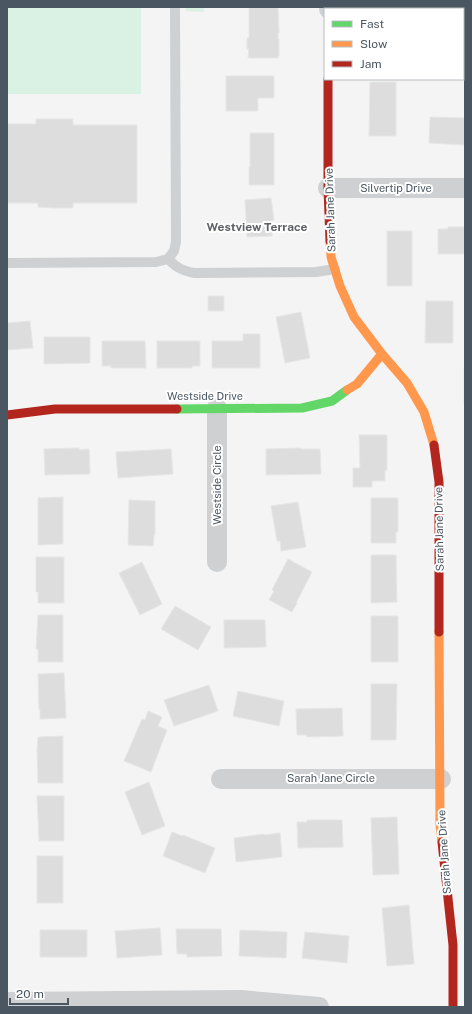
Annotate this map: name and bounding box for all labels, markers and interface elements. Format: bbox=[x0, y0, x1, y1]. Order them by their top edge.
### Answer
legend bbox=[324, 8, 464, 80]
text: Fast bbox=[360, 17, 385, 31]
text: Slow bbox=[360, 37, 388, 51]
text: Jam bbox=[360, 57, 382, 71]
street label: Sarah Jane Drive bbox=[323, 168, 337, 252]
street label: Silvertip Drive bbox=[360, 182, 432, 194]
district label: Westview Terrace bbox=[207, 220, 308, 234]
street label: Westside Drive bbox=[167, 390, 243, 402]
street label: Westside Circle bbox=[211, 445, 223, 525]
street label: Sarah Jane Drive bbox=[432, 487, 446, 571]
street label: Sarah Jane Circle bbox=[287, 772, 375, 784]
street label: Sarah Jane Drive bbox=[435, 809, 453, 895]
scale bar bbox=[10, 980, 68, 1006]
text: 20 m bbox=[16, 987, 44, 1001]

